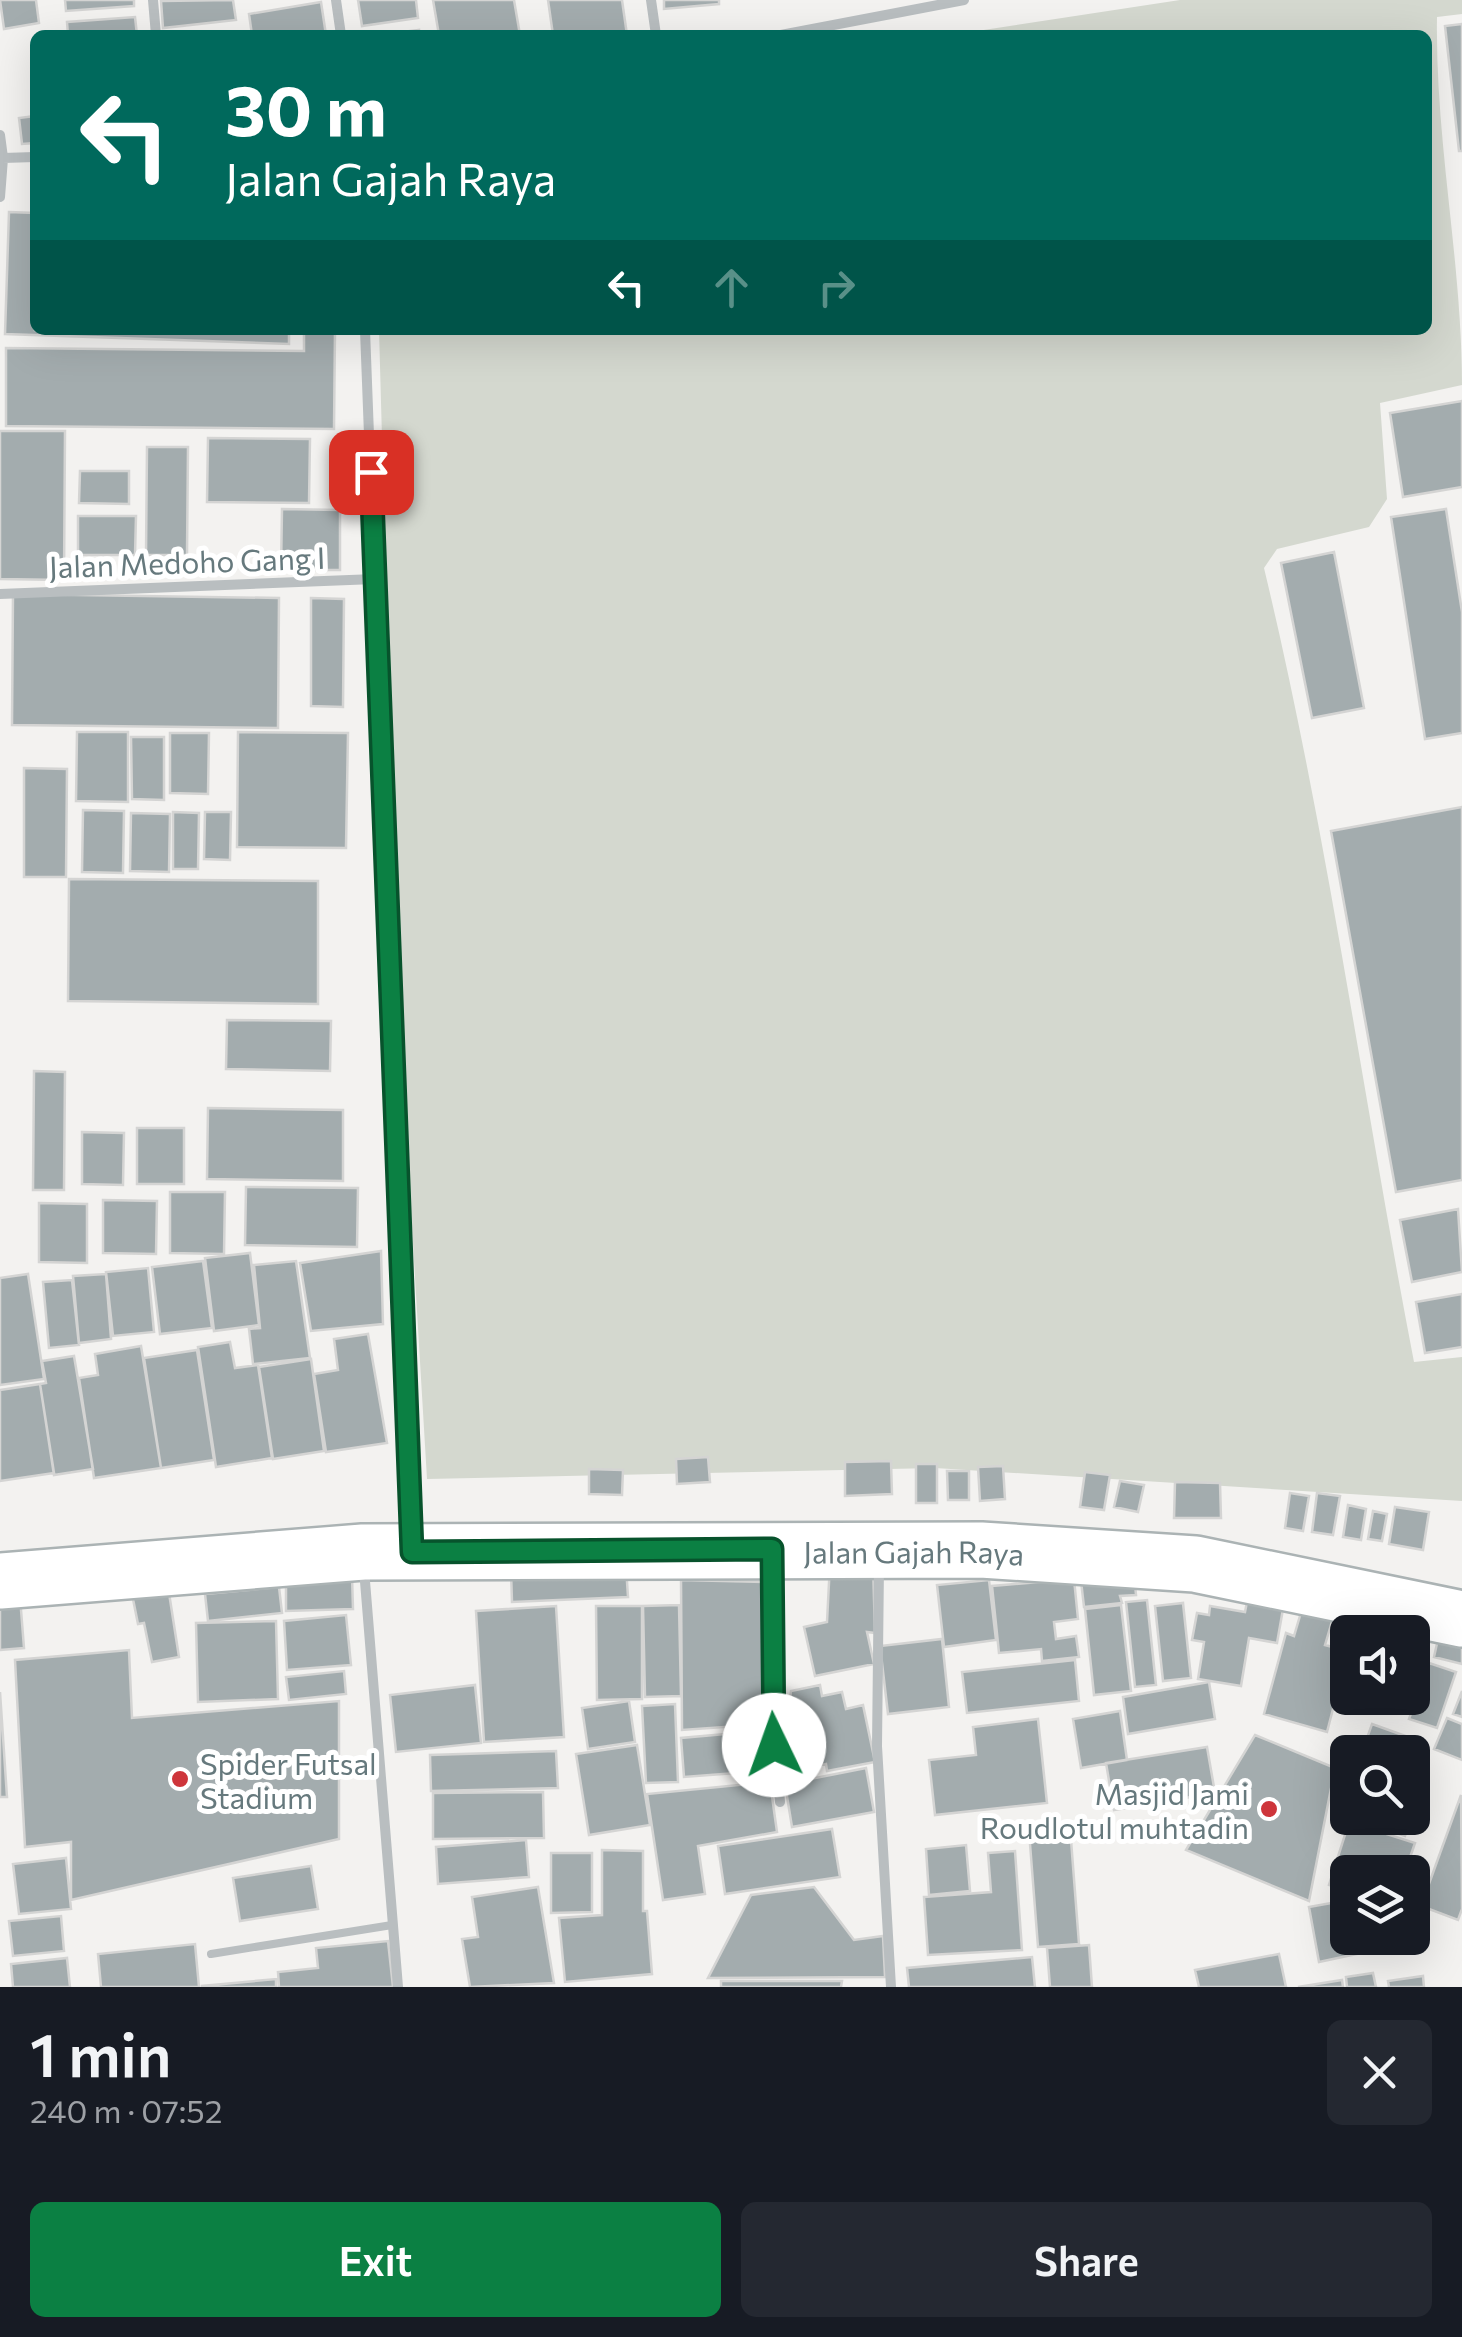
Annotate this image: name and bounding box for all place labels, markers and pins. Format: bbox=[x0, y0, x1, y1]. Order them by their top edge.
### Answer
pin bbox=[329, 430, 414, 515]
place label: Spider Futsal Stadium bbox=[200, 1744, 377, 1815]
marker: Spider Futsal Stadium bbox=[169, 1768, 191, 1790]
place label: Masjid Jami Roudlotul muhtadin bbox=[980, 1774, 1249, 1845]
marker: Masjid Jami Roudlotul muhtadin bbox=[1258, 1798, 1280, 1820]

